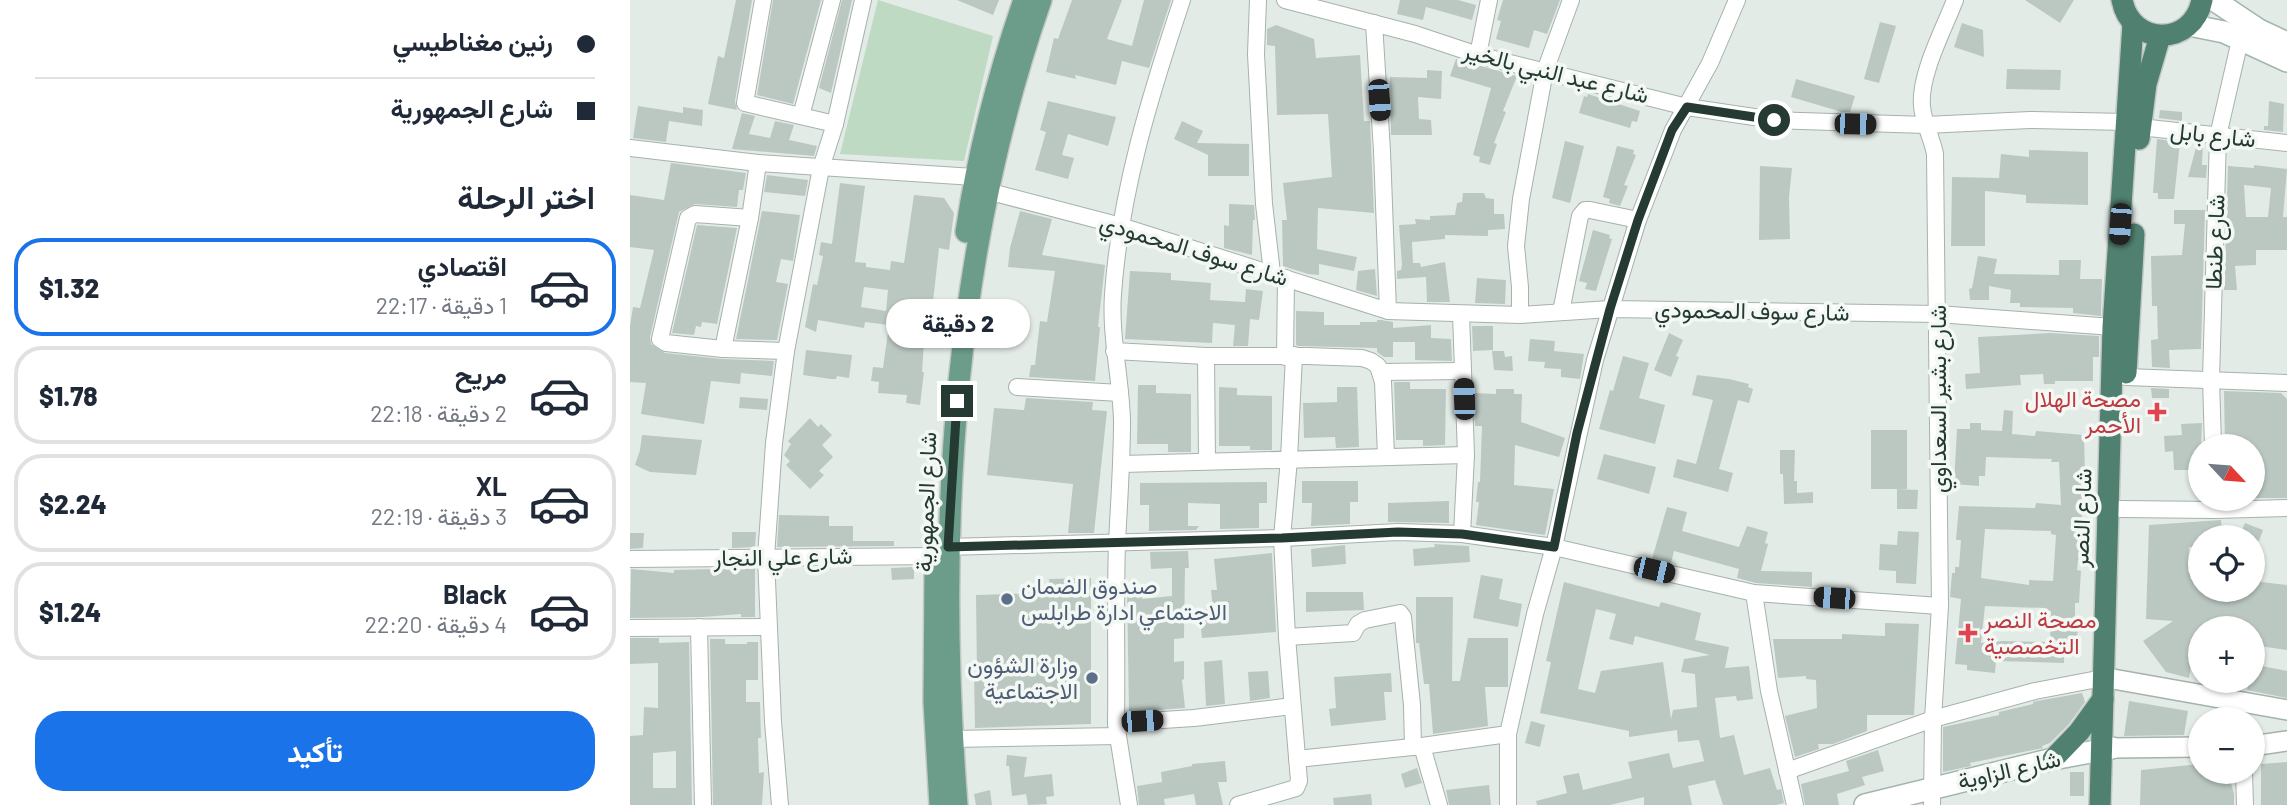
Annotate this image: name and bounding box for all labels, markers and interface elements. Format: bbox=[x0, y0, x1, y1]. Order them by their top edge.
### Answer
text: رنين مغناطيسي bbox=[393, 25, 553, 56]
street label: شارع عبد النبي بالخير bbox=[1458, 35, 1652, 114]
car bbox=[1368, 78, 1391, 122]
text: شارع الجمهورية bbox=[390, 92, 553, 123]
route start bbox=[1758, 104, 1790, 136]
car bbox=[1834, 113, 1877, 135]
street label: شارع بابل bbox=[2169, 116, 2257, 155]
text: اختر الرحلة bbox=[457, 177, 595, 215]
street label: شارع طنطا bbox=[2198, 194, 2233, 290]
car bbox=[2109, 202, 2132, 246]
street label: شارع سوف المحمودي bbox=[1095, 207, 1292, 297]
text: اقتصادي bbox=[418, 250, 507, 281]
icon: car bbox=[528, 256, 591, 319]
text: $1.32 bbox=[39, 272, 99, 303]
text: 1 دقيقة · 22:17 bbox=[376, 291, 507, 319]
street label: شارع سوف المحمودي bbox=[1654, 294, 1850, 332]
callout: 2 دقيقة bbox=[885, 300, 1029, 348]
street label: شارع بشير السعداوي bbox=[1923, 305, 1957, 493]
text: 2 دقيقة bbox=[922, 309, 994, 337]
text: مريح bbox=[455, 358, 507, 389]
icon: car bbox=[528, 364, 591, 427]
car bbox=[1453, 378, 1476, 420]
text: $1.78 bbox=[39, 380, 98, 411]
place label: مصحة الهلال الأحمر bbox=[2025, 384, 2141, 440]
route end bbox=[941, 385, 973, 417]
text: 2 دقيقة · 22:18 bbox=[370, 399, 507, 427]
marker: مصحة الهلال الأحمر bbox=[2147, 402, 2167, 422]
street label: شارع الجمهورية bbox=[909, 431, 944, 573]
north arrow bbox=[2188, 434, 2264, 511]
map controls bbox=[2188, 434, 2265, 784]
street label: شارع النصر bbox=[2065, 468, 2100, 569]
text: XL bbox=[476, 470, 507, 501]
icon: car bbox=[528, 472, 591, 535]
text: $2.24 bbox=[39, 488, 107, 519]
text: 3 دقيقة · 22:19 bbox=[371, 502, 507, 530]
button: locate bbox=[2188, 525, 2265, 602]
street label: شارع علي النجار bbox=[712, 541, 853, 577]
car bbox=[1632, 555, 1677, 585]
place label: صندوق الضمان الاجتماعي ادارة طرابلس bbox=[1021, 571, 1227, 631]
text: Black bbox=[443, 578, 507, 609]
icon: car bbox=[528, 580, 591, 643]
car bbox=[1813, 586, 1856, 610]
marker: صندوق الضمان الاجتماعي ادارة طرابلس bbox=[999, 591, 1015, 607]
text: $1.24 bbox=[39, 596, 101, 627]
place label: مصحة النصر التخصصية bbox=[1983, 605, 2097, 659]
text: 4 دقيقة · 22:20 bbox=[365, 610, 507, 638]
button: + bbox=[2188, 616, 2265, 693]
marker: مصحة النصر التخصصية bbox=[1958, 623, 1978, 643]
place label: وزارة الشؤون الاجتماعية bbox=[967, 650, 1078, 704]
marker: وزارة الشؤون الاجتماعية bbox=[1084, 670, 1100, 686]
button: − bbox=[2188, 707, 2265, 784]
car bbox=[1121, 709, 1164, 733]
button: تأكيد bbox=[35, 711, 595, 791]
street label: شارع الزاوية bbox=[1955, 744, 2064, 797]

